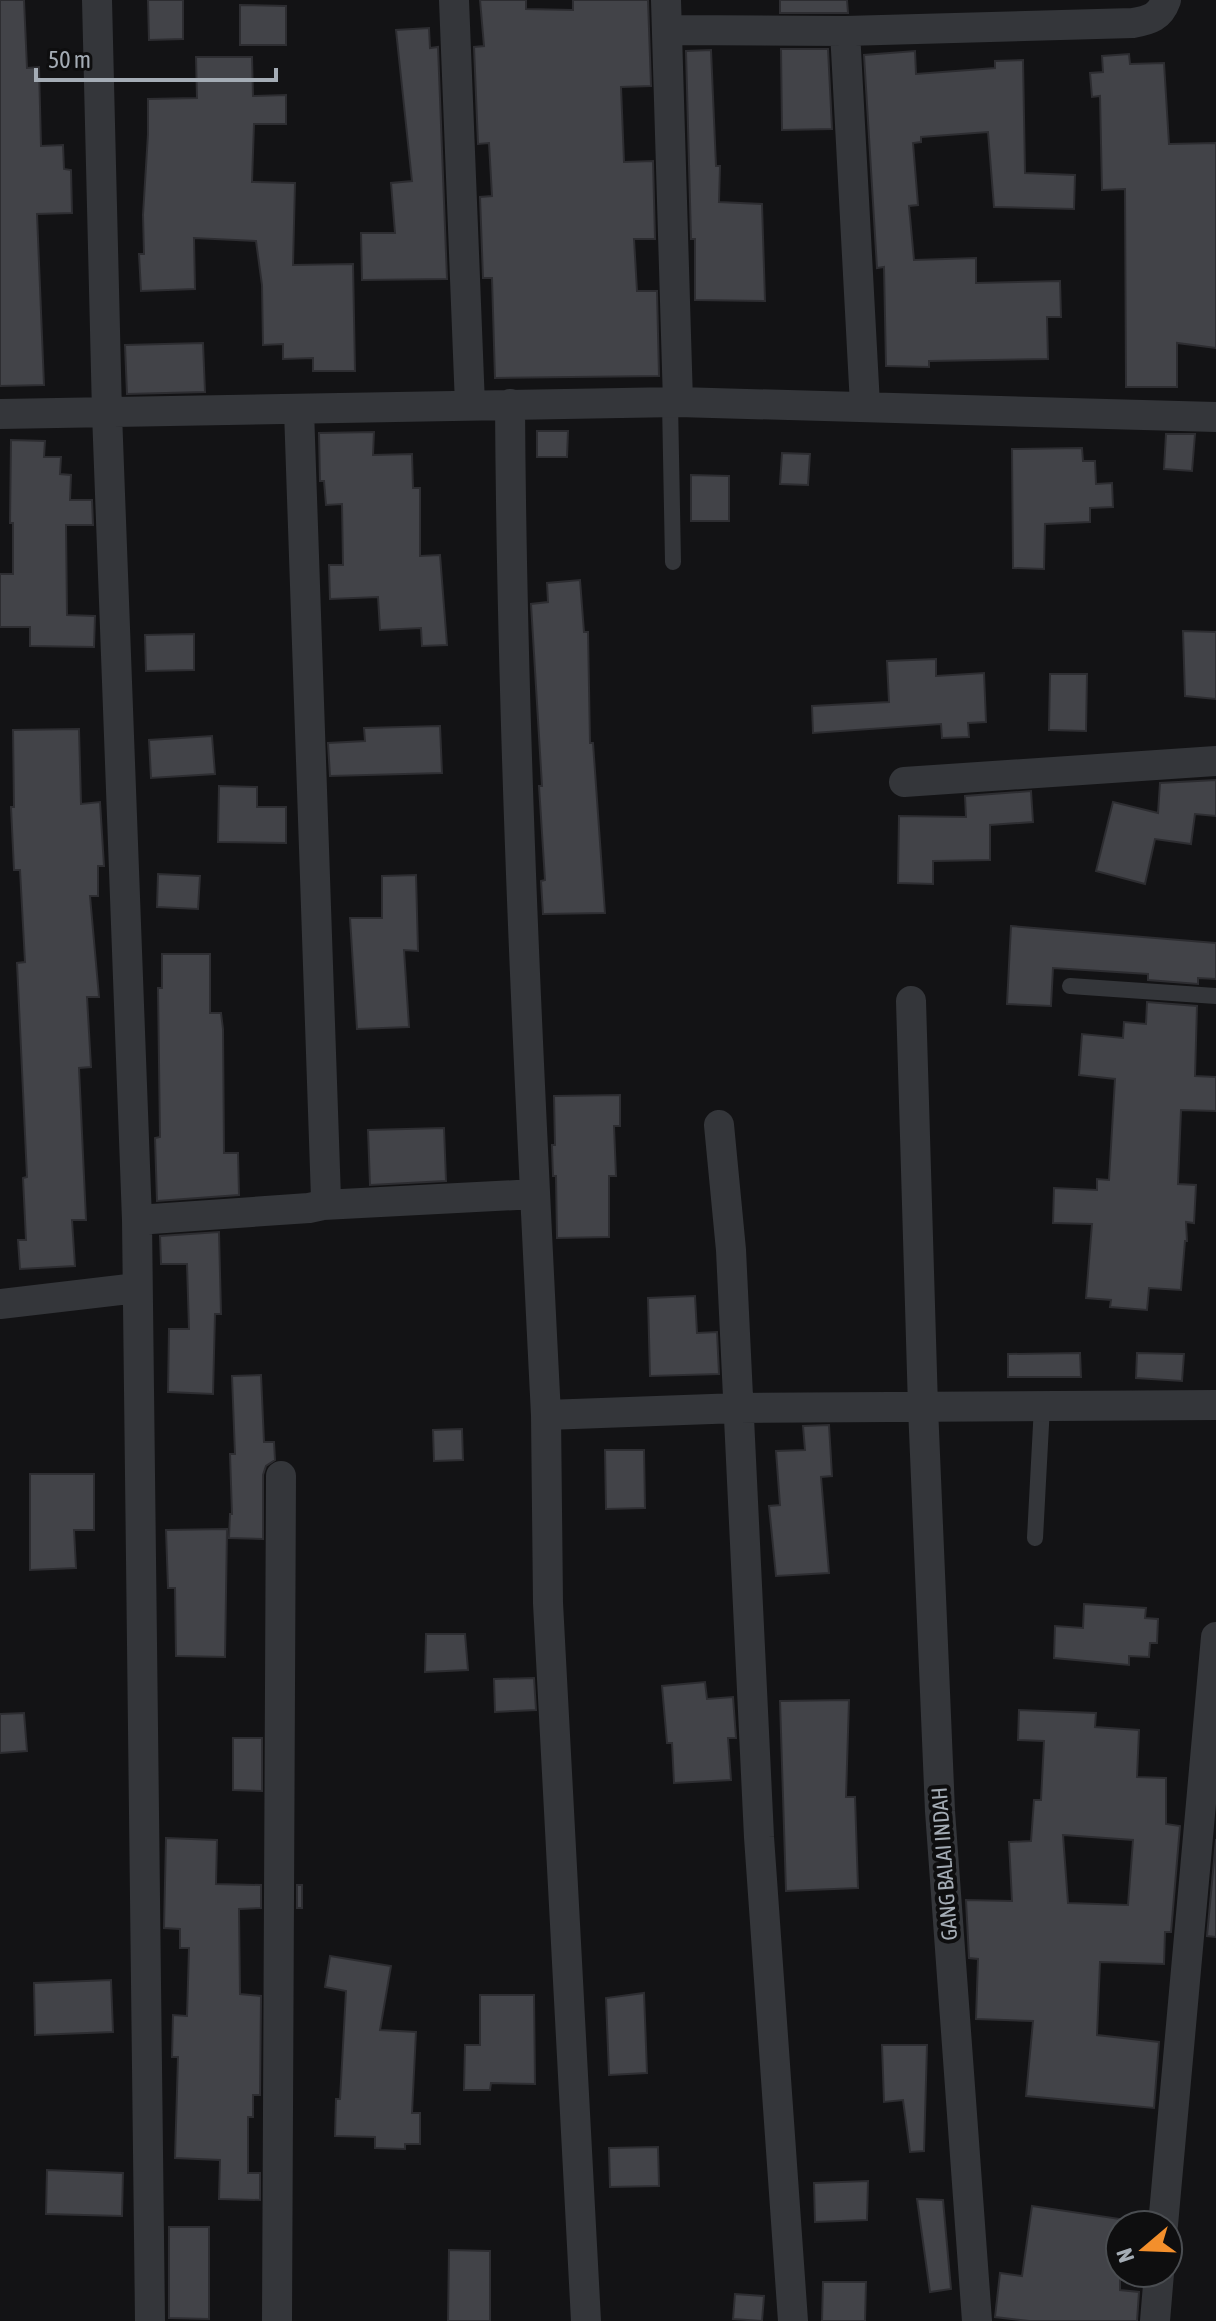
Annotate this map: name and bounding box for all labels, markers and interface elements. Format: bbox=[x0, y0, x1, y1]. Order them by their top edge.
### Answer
scale bar bbox=[36, 32, 276, 82]
text: 50 m bbox=[48, 46, 91, 73]
street label: GANG BALAI INDAH bbox=[926, 1786, 962, 1942]
north arrow bbox=[1104, 2209, 1184, 2289]
text: N bbox=[1111, 2245, 1139, 2266]

